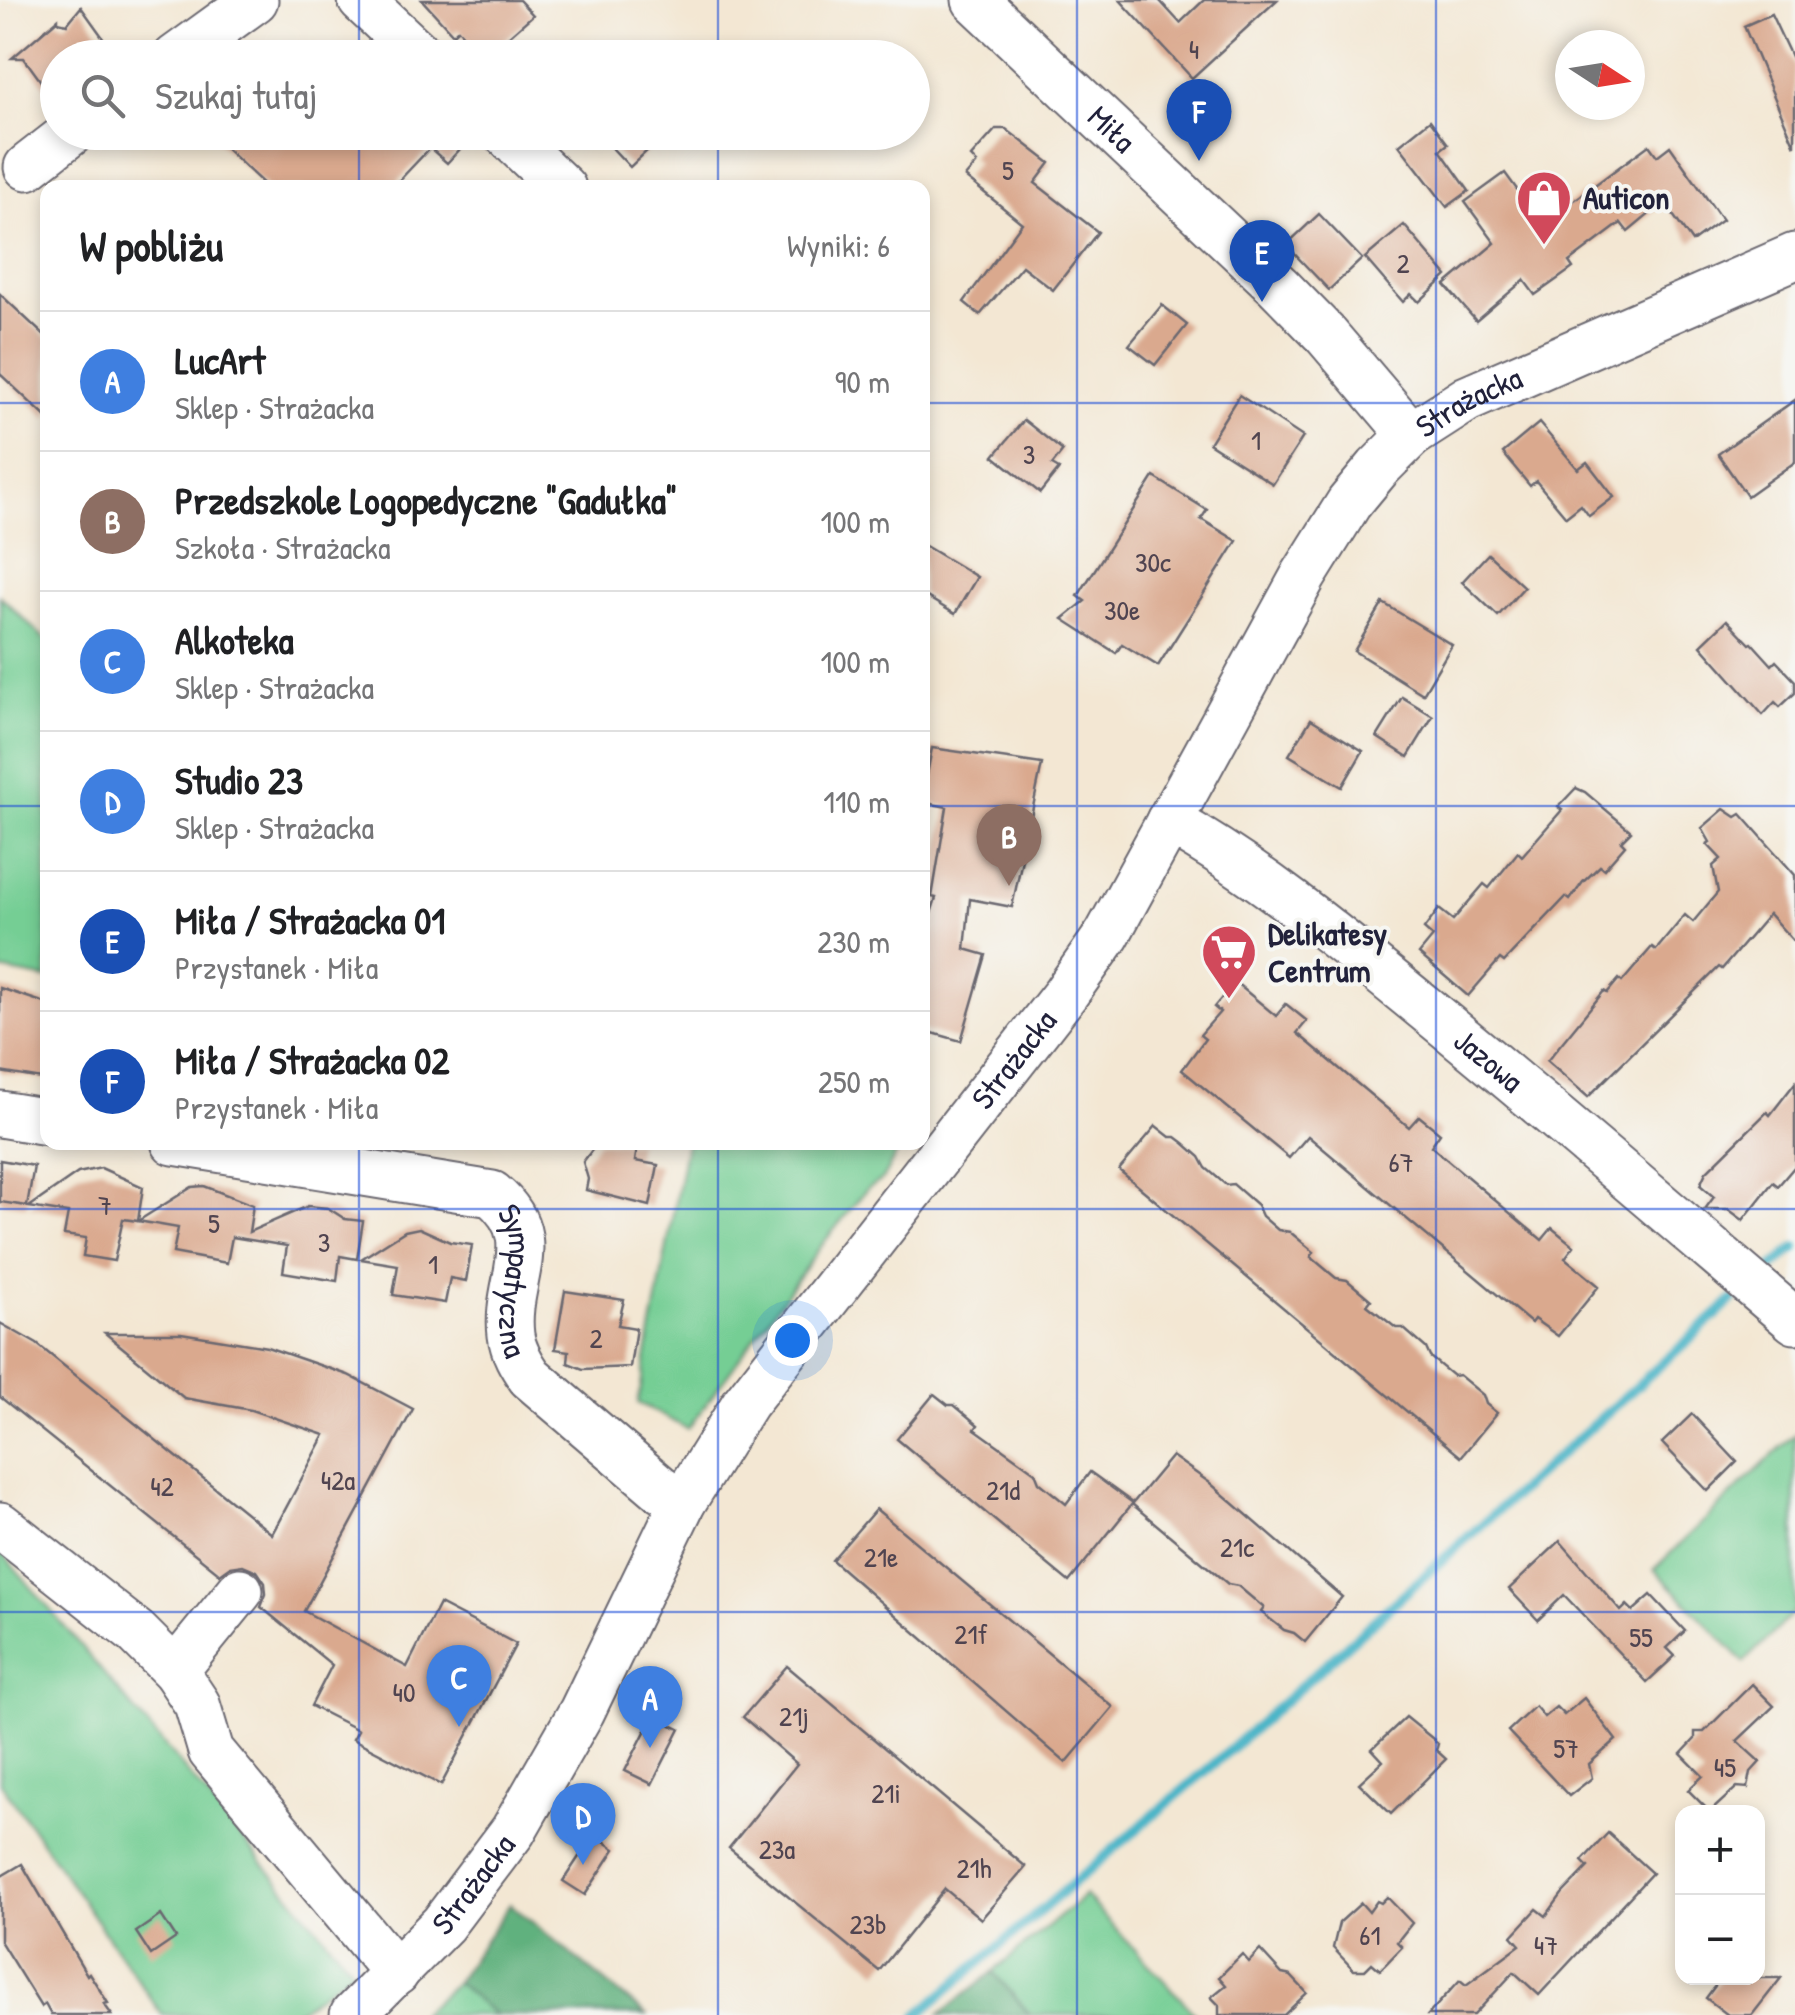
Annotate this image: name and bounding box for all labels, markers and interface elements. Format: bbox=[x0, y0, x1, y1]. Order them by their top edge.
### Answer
house number: 4 bbox=[1189, 30, 1199, 68]
north arrow bbox=[1555, 30, 1645, 120]
search box bbox=[40, 40, 930, 150]
icon: search bbox=[75, 68, 130, 123]
text: Szukaj tutaj bbox=[155, 69, 317, 121]
pin: F bbox=[1166, 79, 1232, 161]
street label: Miła bbox=[1079, 96, 1145, 162]
house number: 5 bbox=[1002, 151, 1014, 189]
shop icon: Auticon bbox=[1514, 168, 1574, 247]
place label: Auticon bbox=[1583, 176, 1669, 219]
text: W pobliżu bbox=[80, 217, 223, 274]
pin: E bbox=[1230, 220, 1294, 302]
text: Wyniki: 6 bbox=[787, 224, 890, 267]
house number: 2 bbox=[1396, 244, 1410, 282]
text: LucArt bbox=[175, 334, 265, 386]
street label: Strażacka bbox=[1407, 356, 1529, 447]
text: A bbox=[105, 360, 120, 403]
text: 90 m bbox=[835, 360, 890, 403]
text: Sklep · Strażacka bbox=[175, 386, 374, 429]
house number: 1 bbox=[1251, 421, 1261, 459]
house number: 3 bbox=[1023, 435, 1035, 473]
text: Przedszkole Logopedyczne "Gadułka" bbox=[175, 474, 677, 526]
text: B bbox=[104, 500, 121, 543]
text: 100 m bbox=[821, 500, 890, 543]
text: Szkoła · Strażacka bbox=[175, 526, 390, 569]
house number: 30c bbox=[1135, 543, 1171, 581]
house number: 30e bbox=[1104, 591, 1140, 629]
text: Alkoteka bbox=[175, 614, 294, 666]
text: C bbox=[104, 640, 121, 683]
text: 100 m bbox=[821, 640, 890, 683]
text: Sklep · Strażacka bbox=[175, 666, 374, 709]
text: Studio 23 bbox=[175, 754, 303, 806]
text: D bbox=[105, 780, 120, 823]
text: 110 m bbox=[823, 780, 890, 823]
pin: B bbox=[976, 804, 1042, 886]
text: Sklep · Strażacka bbox=[175, 806, 374, 849]
text: Miła / Strażacka 01 bbox=[175, 894, 445, 946]
place label: Delikatesy Centrum bbox=[1268, 912, 1388, 992]
text: E bbox=[105, 920, 120, 963]
text: 230 m bbox=[817, 920, 890, 963]
supermarket icon: Delikatesy Centrum bbox=[1199, 922, 1259, 1001]
text: Przystanek · Miła bbox=[175, 946, 378, 989]
street label: Strażacka bbox=[961, 1001, 1066, 1118]
street label: Jazowa bbox=[1445, 1019, 1533, 1102]
text: Miła / Strażacka 02 bbox=[175, 1034, 449, 1086]
text: F bbox=[106, 1060, 119, 1103]
text: 250 m bbox=[818, 1060, 890, 1103]
text: Przystanek · Miła bbox=[175, 1086, 378, 1129]
house number: 67 bbox=[1388, 1143, 1414, 1181]
house number: 7 bbox=[98, 1186, 112, 1224]
street label: Sympatyczna bbox=[488, 1195, 543, 1363]
house number: 5 bbox=[208, 1204, 220, 1242]
house number: 3 bbox=[318, 1223, 330, 1261]
house number: 1 bbox=[428, 1245, 438, 1283]
your location bbox=[767, 1315, 818, 1366]
house number: 2 bbox=[589, 1319, 603, 1357]
house number: 42a bbox=[321, 1461, 355, 1499]
house number: 42 bbox=[150, 1467, 174, 1505]
house number: 21d bbox=[986, 1471, 1020, 1509]
house number: 21c bbox=[1220, 1528, 1254, 1566]
house number: 21e bbox=[864, 1538, 898, 1576]
house number: 21f bbox=[954, 1615, 988, 1653]
house number: 55 bbox=[1629, 1618, 1653, 1656]
pin: C bbox=[426, 1644, 492, 1727]
pin: A bbox=[618, 1666, 682, 1748]
house number: 40 bbox=[392, 1673, 416, 1711]
house number: 21j bbox=[779, 1697, 809, 1735]
house number: 57 bbox=[1553, 1729, 1579, 1767]
house number: 45 bbox=[1714, 1748, 1736, 1786]
house number: 21i bbox=[871, 1774, 901, 1812]
pin: D bbox=[550, 1782, 616, 1865]
map controls bbox=[1675, 1805, 1765, 1985]
button: + bbox=[1675, 1805, 1765, 1895]
street label: Strażacka bbox=[422, 1825, 524, 1944]
house number: 23a bbox=[759, 1830, 795, 1868]
house number: 21h bbox=[956, 1849, 992, 1887]
button: − bbox=[1675, 1895, 1765, 1985]
house number: 23b bbox=[849, 1905, 887, 1943]
house number: 61 bbox=[1359, 1916, 1381, 1954]
house number: 47 bbox=[1534, 1926, 1558, 1964]

